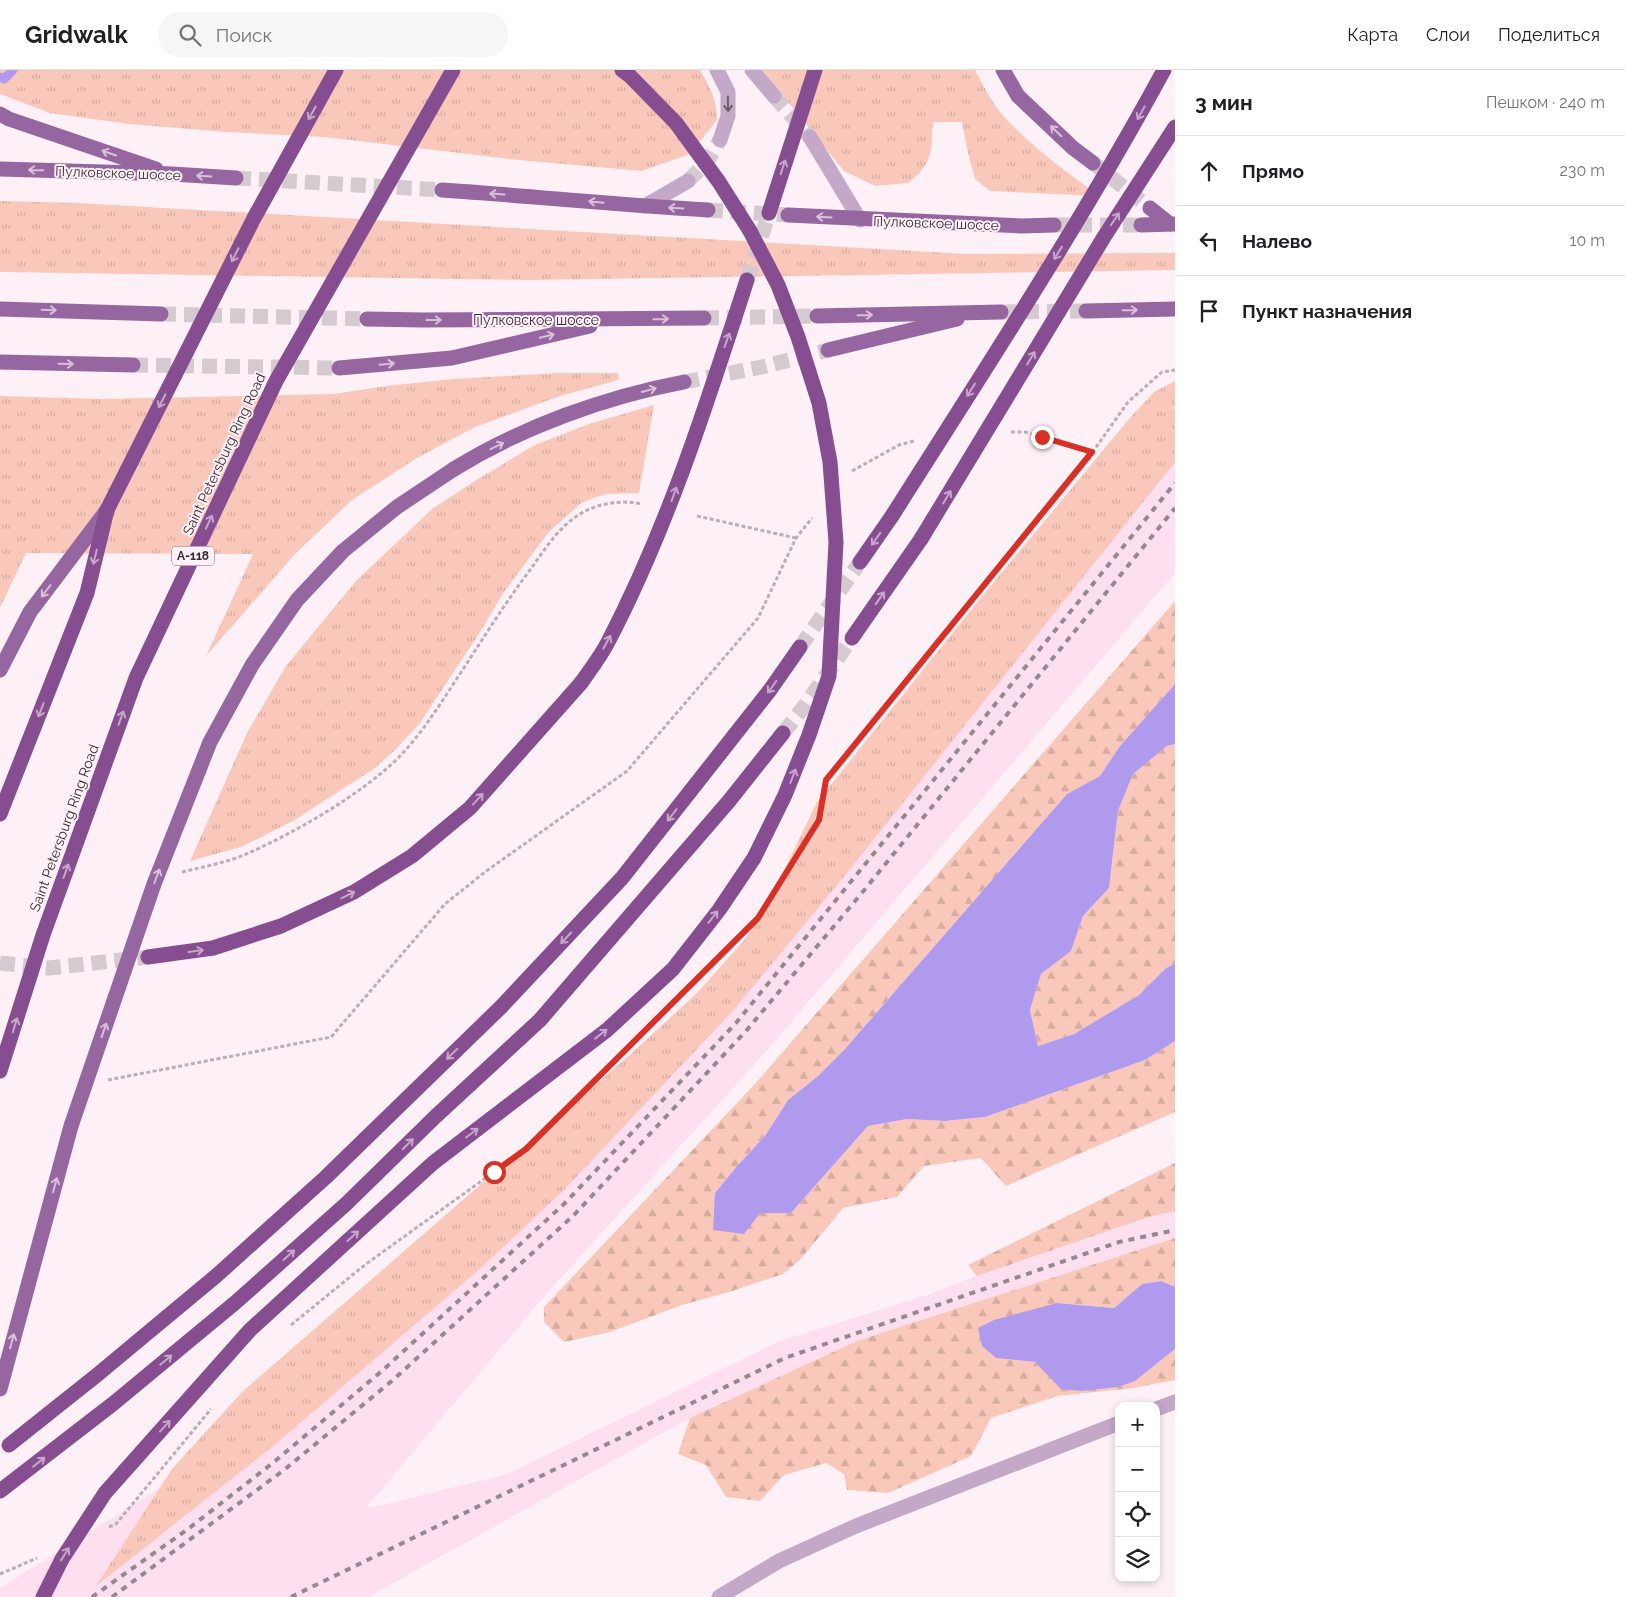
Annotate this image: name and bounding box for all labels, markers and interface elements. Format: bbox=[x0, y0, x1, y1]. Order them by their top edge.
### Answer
search box bbox=[158, 12, 508, 57]
text: Gridwalk bbox=[25, 20, 128, 49]
icon: search bbox=[176, 21, 204, 49]
text: Поиск bbox=[216, 24, 272, 46]
text: Карта bbox=[1347, 24, 1398, 45]
text: Слои bbox=[1426, 24, 1470, 45]
text: Поделиться bbox=[1498, 24, 1600, 45]
text: 3 мин bbox=[1195, 90, 1253, 115]
text: Пешком · 240 m bbox=[1486, 93, 1605, 112]
one-way arrow bbox=[723, 96, 733, 112]
one-way arrow bbox=[307, 105, 317, 120]
one-way arrow bbox=[1135, 105, 1145, 120]
one-way arrow bbox=[1050, 125, 1062, 137]
one-way arrow bbox=[102, 148, 117, 157]
icon: ahead bbox=[1195, 157, 1223, 185]
one-way arrow bbox=[779, 159, 789, 175]
text: Прямо bbox=[1242, 160, 1304, 182]
text: 230 m bbox=[1560, 161, 1605, 180]
street label: Пулковское шоссе bbox=[55, 163, 181, 183]
one-way arrow bbox=[28, 166, 44, 175]
one-way arrow bbox=[196, 171, 212, 180]
one-way arrow bbox=[489, 189, 505, 198]
one-way arrow bbox=[589, 197, 605, 207]
one-way arrow bbox=[669, 204, 685, 213]
one-way arrow bbox=[1110, 212, 1120, 226]
one-way arrow bbox=[816, 213, 832, 222]
street label: Пулковское шоссе bbox=[873, 213, 999, 233]
icon: left bbox=[1195, 227, 1223, 255]
text: Налево bbox=[1242, 230, 1312, 252]
text: 10 m bbox=[1570, 231, 1605, 250]
one-way arrow bbox=[1053, 246, 1064, 260]
one-way arrow bbox=[230, 248, 240, 263]
icon: arrive bbox=[1195, 297, 1223, 325]
text: Пункт назначения bbox=[1242, 300, 1412, 322]
one-way arrow bbox=[1122, 305, 1138, 315]
one-way arrow bbox=[40, 306, 56, 315]
one-way arrow bbox=[857, 310, 873, 320]
street label: Пулковское шоссе bbox=[473, 312, 599, 328]
one-way arrow bbox=[653, 314, 669, 323]
one-way arrow bbox=[425, 315, 441, 325]
one-way arrow bbox=[539, 331, 555, 340]
one-way arrow bbox=[723, 333, 732, 349]
one-way arrow bbox=[1026, 351, 1036, 365]
one-way arrow bbox=[58, 359, 74, 369]
one-way arrow bbox=[379, 359, 395, 368]
street label: Saint Petersburg Ring Road bbox=[179, 371, 269, 537]
one-way arrow bbox=[966, 383, 976, 397]
one-way arrow bbox=[641, 385, 657, 395]
one-way arrow bbox=[157, 393, 167, 408]
route end bbox=[1031, 426, 1054, 449]
one-way arrow bbox=[489, 441, 504, 451]
one-way arrow bbox=[670, 487, 679, 502]
one-way arrow bbox=[942, 490, 952, 504]
one-way arrow bbox=[205, 515, 215, 530]
one-way arrow bbox=[871, 532, 881, 546]
road number: А-118 bbox=[172, 546, 214, 566]
one-way arrow bbox=[90, 549, 99, 565]
one-way arrow bbox=[41, 584, 51, 598]
one-way arrow bbox=[875, 591, 885, 605]
one-way arrow bbox=[603, 636, 613, 650]
one-way arrow bbox=[767, 680, 777, 694]
one-way arrow bbox=[36, 702, 45, 717]
one-way arrow bbox=[117, 711, 126, 726]
street label: Saint Petersburg Ring Road bbox=[26, 742, 102, 914]
one-way arrow bbox=[788, 769, 798, 784]
one-way arrow bbox=[472, 792, 484, 805]
one-way arrow bbox=[666, 808, 677, 821]
one-way arrow bbox=[62, 864, 71, 879]
one-way arrow bbox=[153, 869, 163, 884]
one-way arrow bbox=[340, 889, 355, 899]
one-way arrow bbox=[708, 910, 718, 924]
one-way arrow bbox=[560, 932, 572, 945]
one-way arrow bbox=[188, 945, 204, 955]
one-way arrow bbox=[10, 1017, 20, 1033]
one-way arrow bbox=[100, 1023, 109, 1038]
one-way arrow bbox=[594, 1029, 607, 1040]
one-way arrow bbox=[447, 1048, 459, 1060]
one-way arrow bbox=[465, 1128, 479, 1138]
one-way arrow bbox=[401, 1138, 414, 1150]
route start bbox=[483, 1161, 506, 1184]
one-way arrow bbox=[51, 1177, 60, 1193]
one-way arrow bbox=[346, 1230, 359, 1242]
one-way arrow bbox=[283, 1249, 296, 1261]
one-way arrow bbox=[8, 1334, 17, 1350]
one-way arrow bbox=[159, 1355, 172, 1366]
map controls bbox=[1115, 1402, 1160, 1582]
button: + bbox=[1115, 1402, 1160, 1447]
one-way arrow bbox=[159, 1419, 171, 1432]
button: − bbox=[1115, 1447, 1160, 1492]
one-way arrow bbox=[32, 1456, 45, 1467]
button: locate bbox=[1115, 1492, 1160, 1537]
button: layers bbox=[1115, 1537, 1160, 1582]
one-way arrow bbox=[61, 1547, 71, 1561]

